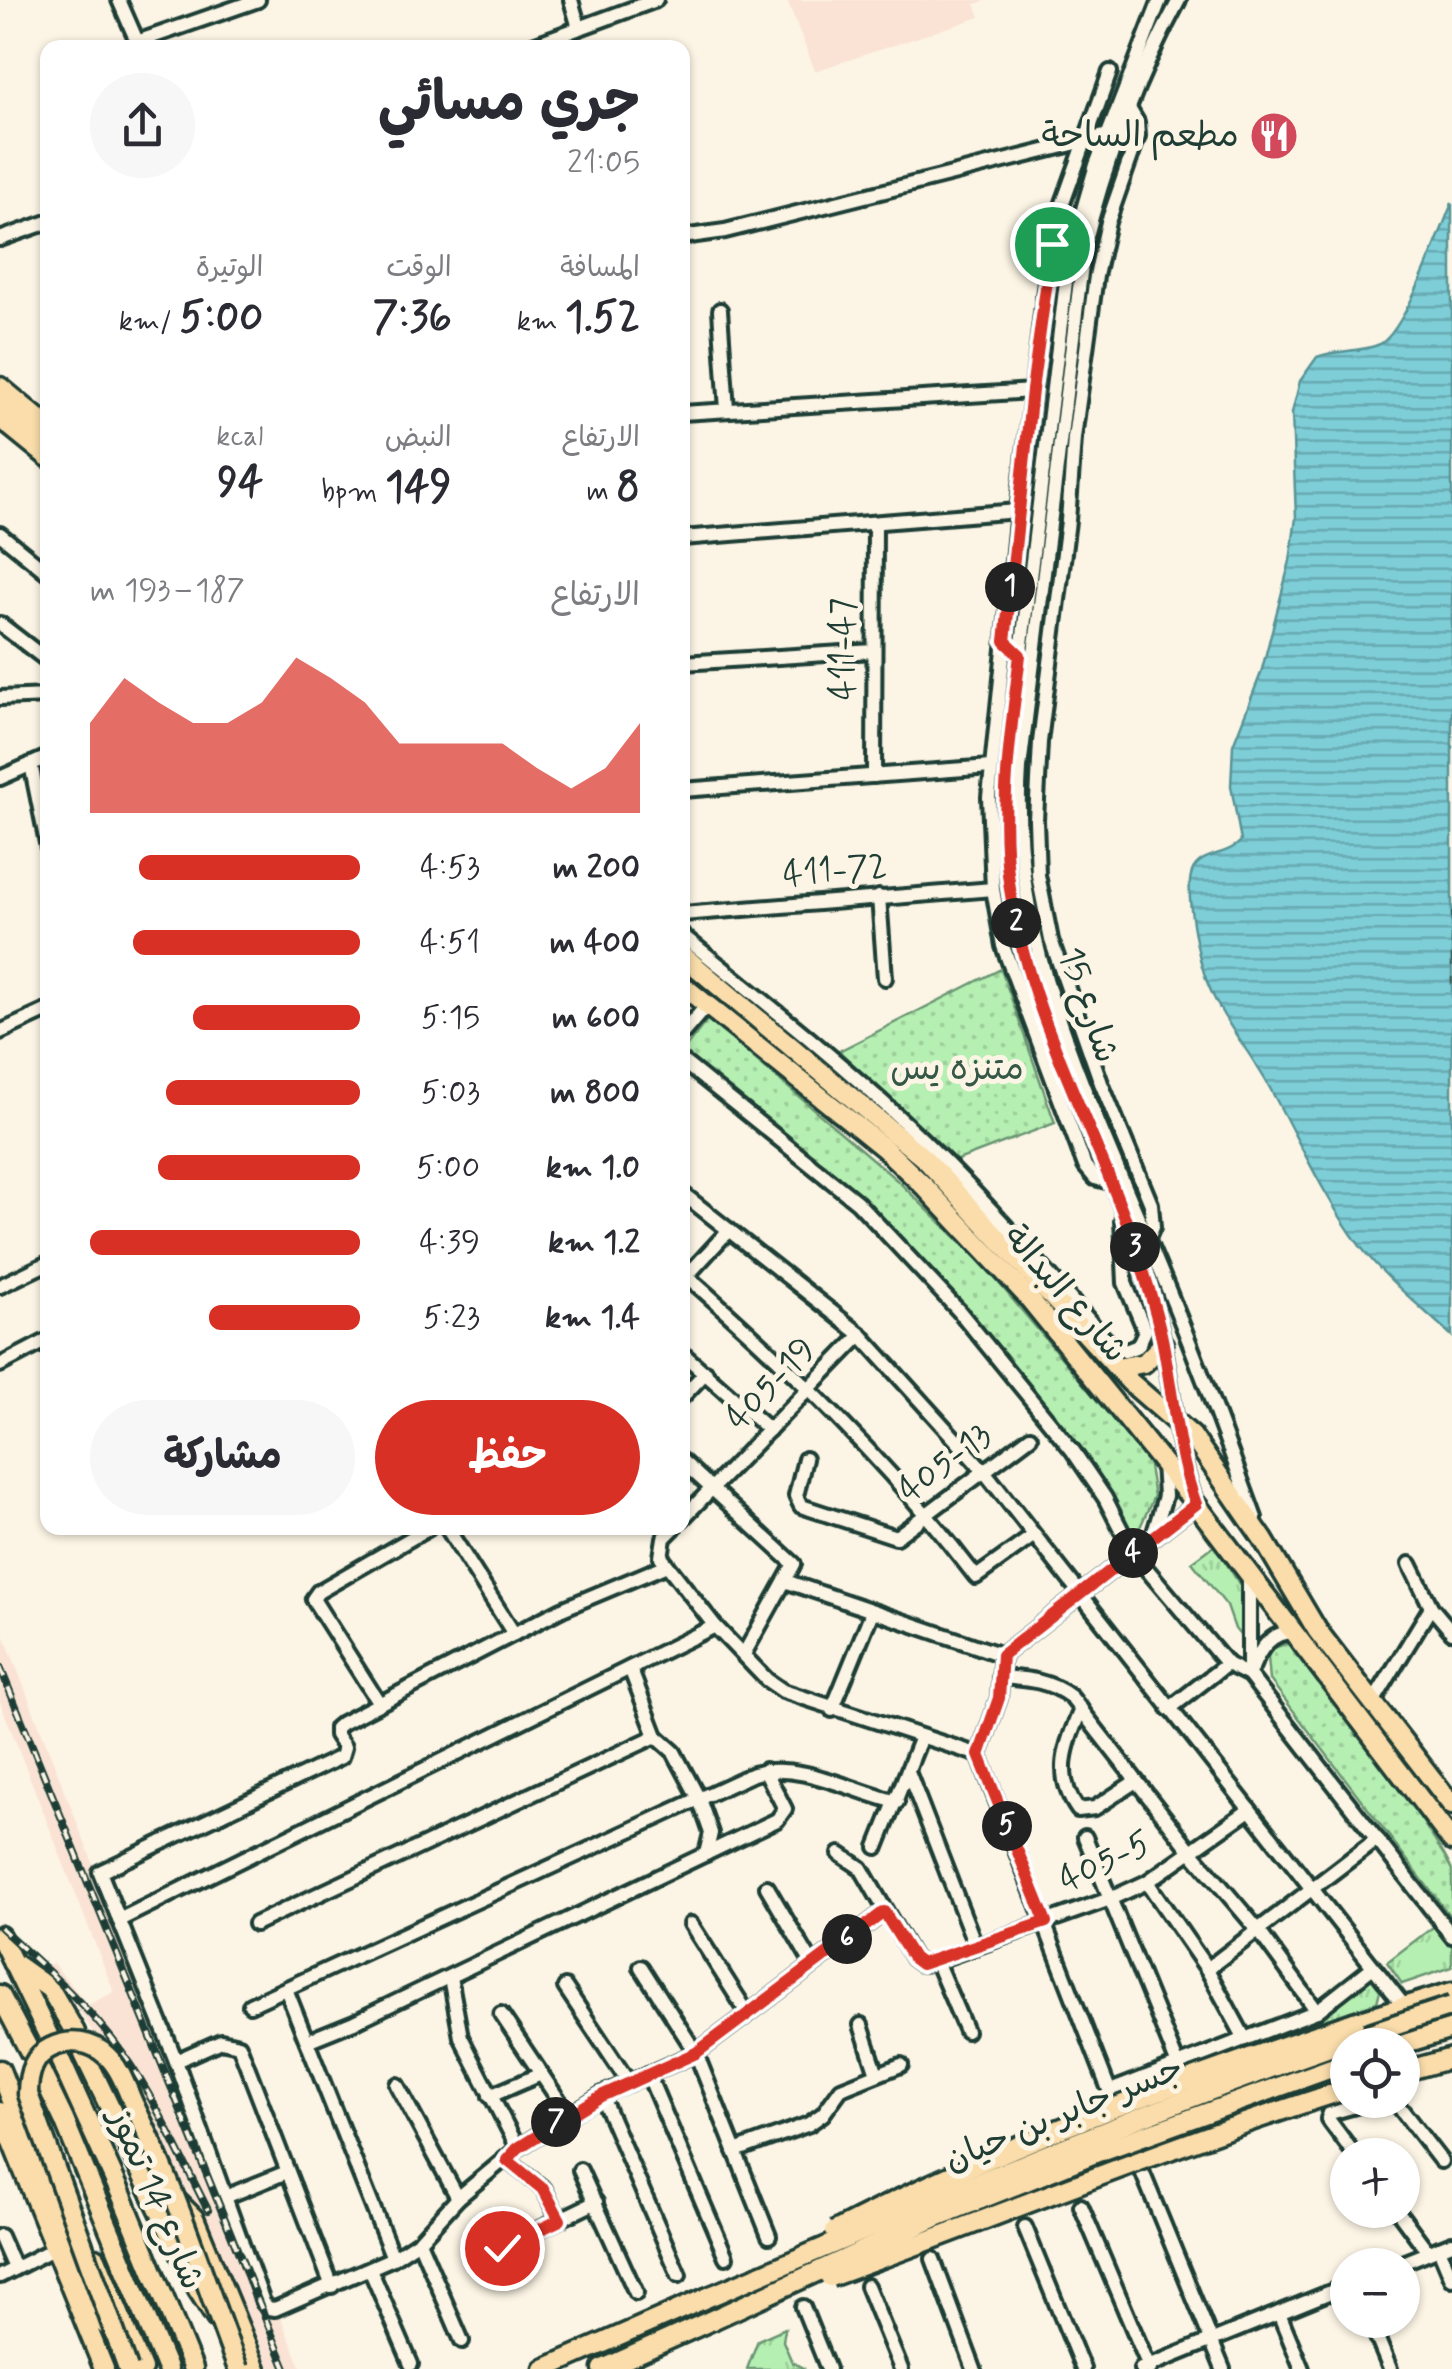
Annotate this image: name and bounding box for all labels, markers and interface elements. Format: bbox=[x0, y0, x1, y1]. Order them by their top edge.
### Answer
text: جري مسائي bbox=[378, 68, 640, 140]
button: share bbox=[90, 73, 195, 178]
restaurant icon: مطعم الساحة bbox=[1248, 110, 1300, 162]
place label: مطعم الساحة bbox=[1041, 113, 1239, 161]
text: 21:05 bbox=[567, 142, 640, 184]
pin bbox=[1010, 202, 1095, 287]
icon: arrive bbox=[1025, 217, 1080, 272]
text: الوتيرة bbox=[196, 250, 263, 287]
text: الوقت bbox=[386, 250, 452, 287]
text: المسافة bbox=[560, 250, 640, 287]
text: 5:00 bbox=[179, 291, 263, 346]
text: 7:36 bbox=[373, 291, 452, 346]
text: 1.52 bbox=[565, 291, 640, 346]
text: /km bbox=[119, 304, 179, 341]
text: km bbox=[517, 304, 565, 341]
text: kcal bbox=[216, 419, 263, 456]
text: النبض bbox=[385, 420, 452, 457]
text: الارتفاع bbox=[561, 420, 640, 457]
text: 94 bbox=[217, 456, 263, 511]
text: 149 bbox=[385, 461, 452, 516]
text: 8 bbox=[616, 461, 640, 516]
text: bpm bbox=[321, 474, 385, 511]
text: m bbox=[586, 474, 616, 511]
pin: 1 bbox=[985, 562, 1035, 612]
text: 1 bbox=[1004, 568, 1016, 605]
text: 187–193 m bbox=[90, 570, 245, 612]
text: الارتفاع bbox=[550, 575, 640, 617]
street label: 411-47 bbox=[821, 598, 867, 700]
street label: 411-72 bbox=[781, 844, 889, 898]
text: 4:53 bbox=[420, 847, 480, 889]
text: 200 m bbox=[553, 847, 640, 889]
pin: 2 bbox=[991, 898, 1041, 948]
text: 2 bbox=[1009, 904, 1023, 941]
text: 4:51 bbox=[420, 922, 480, 964]
text: 400 m bbox=[550, 922, 640, 964]
street label: شارع 15 bbox=[1047, 941, 1129, 1069]
text: 5:15 bbox=[421, 997, 480, 1039]
text: 600 m bbox=[552, 997, 640, 1039]
park label: متنزه يس bbox=[890, 1046, 1024, 1092]
text: 5:03 bbox=[421, 1072, 480, 1114]
text: 800 m bbox=[550, 1072, 640, 1114]
text: 5:00 bbox=[416, 1147, 480, 1189]
text: 1.0 km bbox=[546, 1147, 640, 1189]
street label: شارع البدالة bbox=[992, 1215, 1138, 1373]
text: 4:39 bbox=[419, 1222, 480, 1264]
text: 1.2 km bbox=[548, 1222, 640, 1264]
pin: 3 bbox=[1110, 1222, 1160, 1272]
text: 3 bbox=[1129, 1228, 1141, 1265]
text: 5:23 bbox=[423, 1297, 480, 1339]
text: 1.4 km bbox=[545, 1297, 640, 1339]
street label: 405-19 bbox=[716, 1328, 826, 1440]
button: مشاركة bbox=[90, 1400, 355, 1515]
button: حفظ bbox=[375, 1400, 640, 1515]
street label: 405-13 bbox=[889, 1413, 1001, 1513]
pin: 4 bbox=[1108, 1528, 1158, 1578]
text: 4 bbox=[1125, 1534, 1141, 1571]
pin: 5 bbox=[982, 1801, 1032, 1851]
text: 5 bbox=[999, 1807, 1015, 1844]
street label: 405-5 bbox=[1052, 1821, 1158, 1903]
pin: 6 bbox=[822, 1914, 872, 1964]
text: 6 bbox=[840, 1920, 854, 1957]
map controls bbox=[1330, 2028, 1420, 2338]
button: locate bbox=[1330, 2028, 1420, 2118]
street label: جسر جابر بن حيان bbox=[938, 2045, 1190, 2183]
pin: 7 bbox=[531, 2097, 581, 2147]
street label: شارع 14 تموز bbox=[96, 2099, 215, 2297]
text: 7 bbox=[548, 2103, 565, 2140]
button: + bbox=[1330, 2138, 1420, 2228]
pin bbox=[460, 2206, 545, 2291]
icon: check bbox=[475, 2221, 530, 2276]
button: − bbox=[1330, 2248, 1420, 2338]

